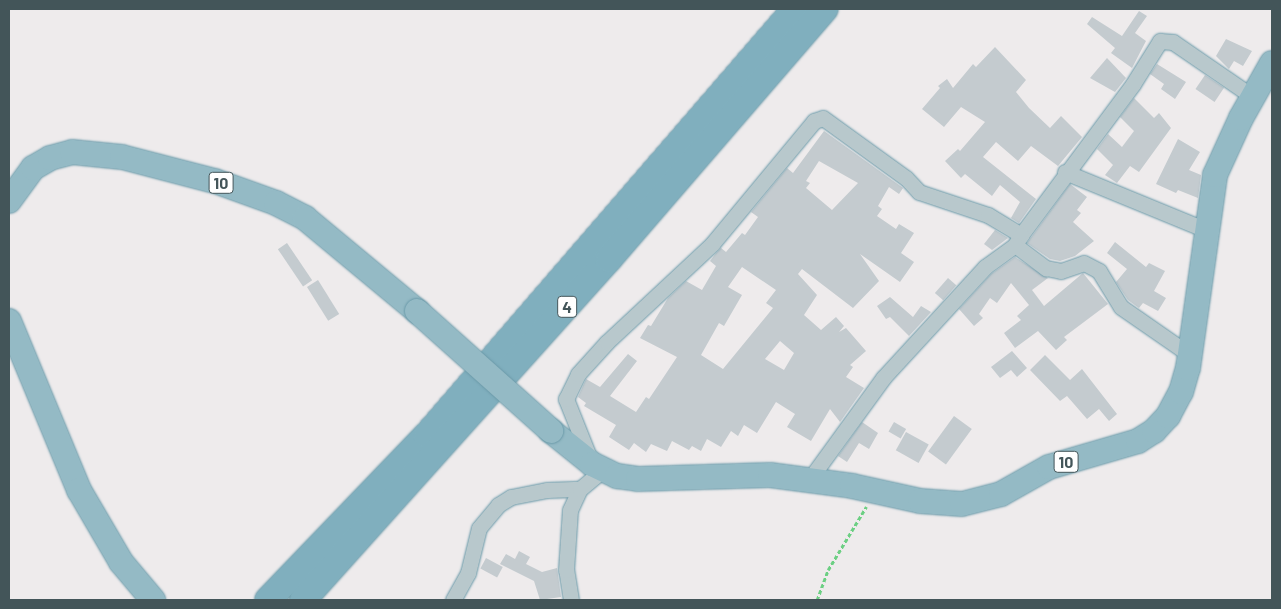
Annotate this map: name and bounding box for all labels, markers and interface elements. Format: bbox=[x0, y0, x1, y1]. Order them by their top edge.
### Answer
road number: 10 bbox=[208, 170, 234, 197]
road number: 4 bbox=[557, 294, 577, 320]
road number: 10 bbox=[1054, 448, 1078, 476]

